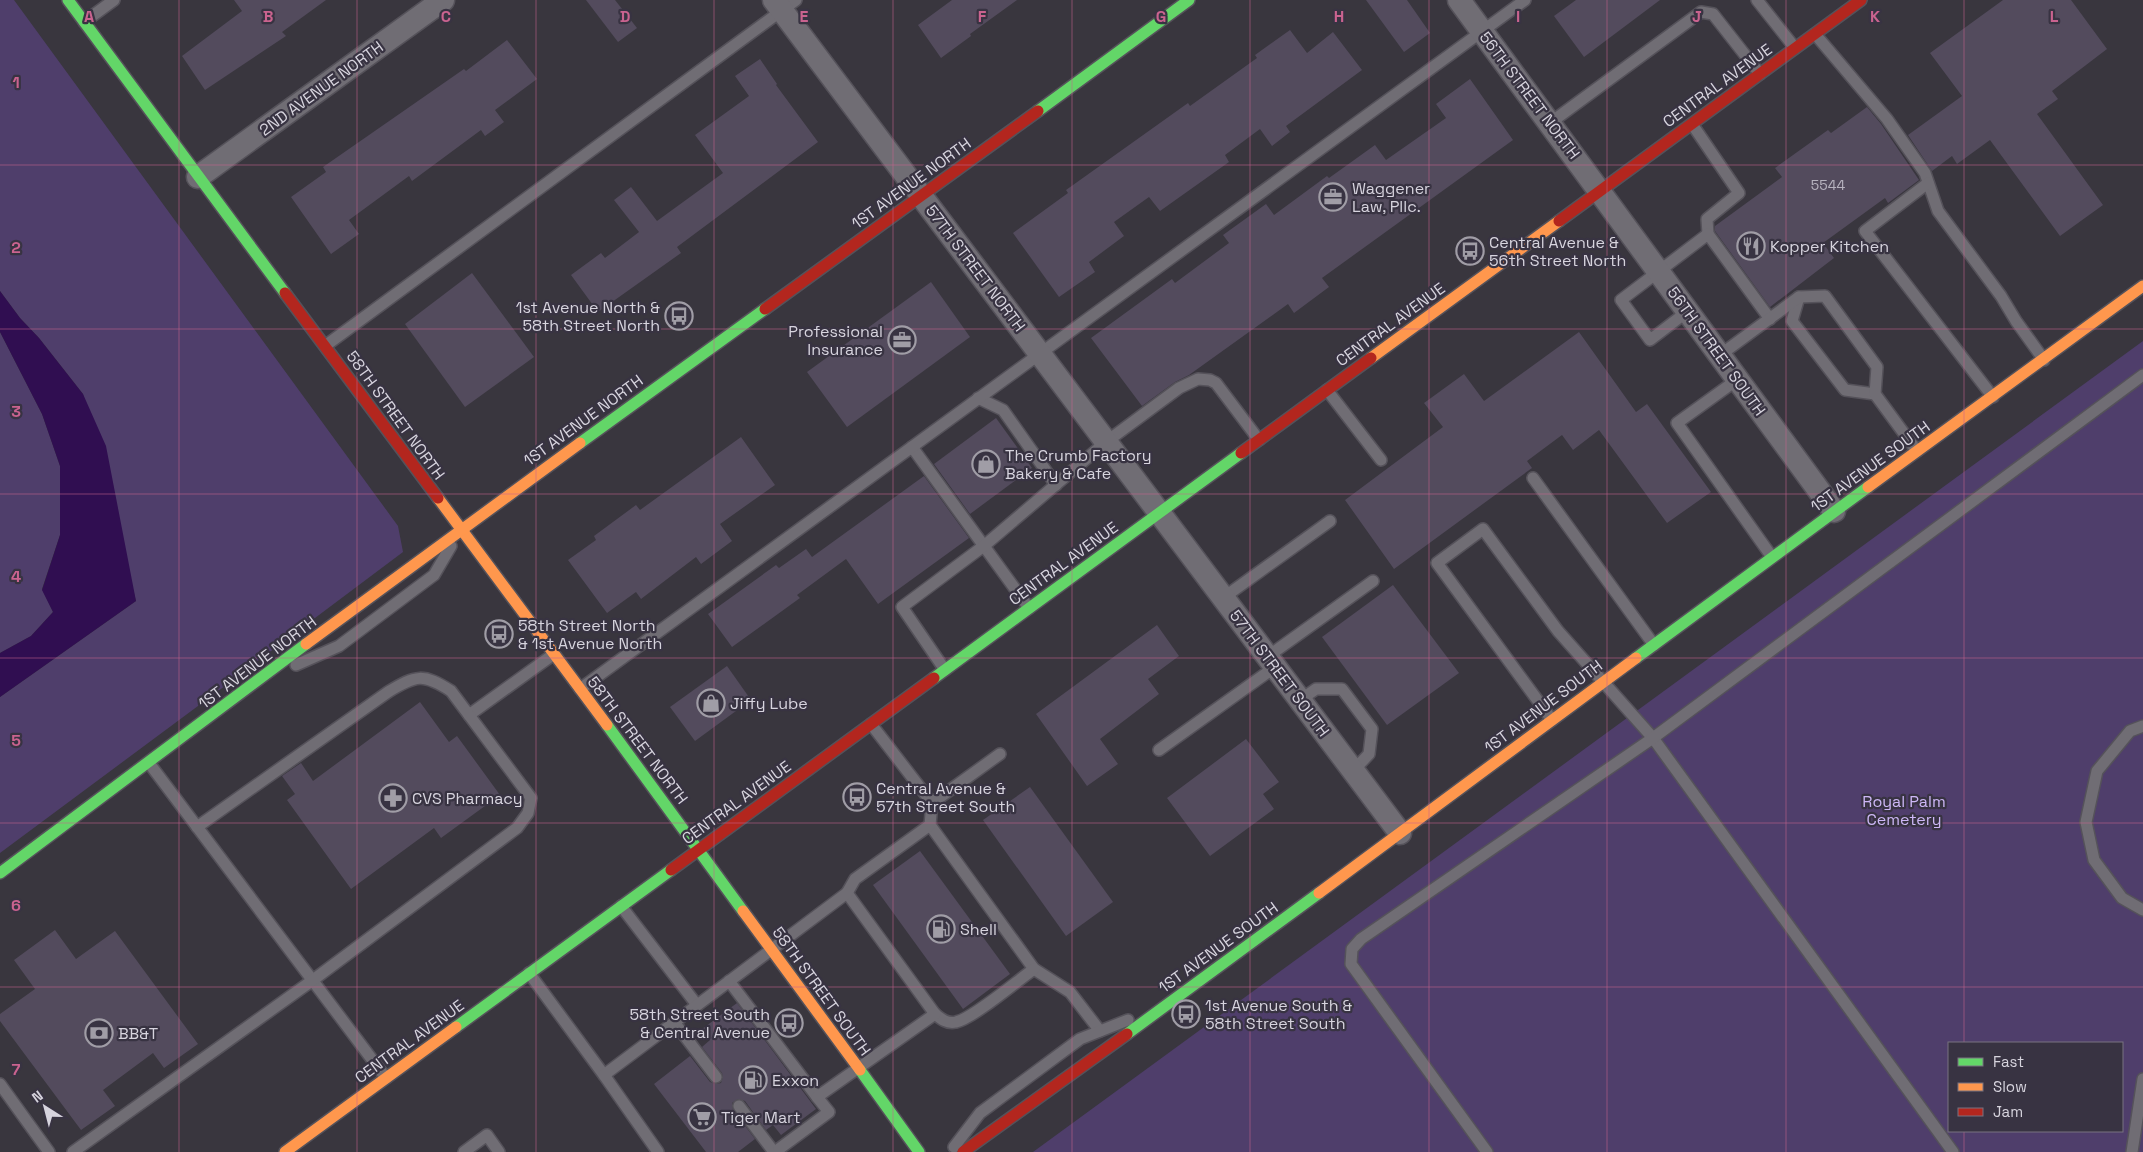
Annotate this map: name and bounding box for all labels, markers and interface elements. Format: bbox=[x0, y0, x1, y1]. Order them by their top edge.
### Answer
text: A bbox=[84, 6, 94, 27]
text: B bbox=[263, 6, 273, 27]
text: C bbox=[441, 6, 451, 27]
text: D bbox=[620, 6, 630, 27]
text: E bbox=[800, 6, 809, 27]
text: F bbox=[978, 6, 987, 27]
text: G bbox=[1156, 6, 1166, 27]
text: H bbox=[1334, 6, 1344, 27]
text: I bbox=[1516, 6, 1520, 27]
text: J bbox=[1692, 6, 1702, 27]
text: K bbox=[1870, 6, 1880, 27]
text: L bbox=[2050, 6, 2059, 27]
street label: 56TH STREET NORTH bbox=[1475, 27, 1584, 163]
street label: 2ND AVENUE NORTH bbox=[255, 36, 388, 141]
street label: CENTRAL AVENUE bbox=[1658, 39, 1776, 132]
text: 1 bbox=[12, 72, 20, 93]
street label: 1ST AVENUE NORTH bbox=[847, 133, 975, 234]
house number: 5544 bbox=[1811, 176, 1845, 194]
place label: Waggener Law, Pllc. bbox=[1352, 178, 1430, 217]
office icon: Waggener Law, Pllc. bbox=[1318, 182, 1348, 212]
street label: 57TH STREET NORTH bbox=[921, 201, 1030, 336]
restaurant icon: Kopper Kitchen bbox=[1736, 231, 1766, 261]
place label: Central Avenue & 56th Street North bbox=[1489, 232, 1626, 271]
bus stop icon: Central Avenue & 56th Street North bbox=[1455, 236, 1485, 266]
place label: Kopper Kitchen bbox=[1770, 236, 1889, 257]
text: 2 bbox=[11, 237, 21, 258]
street label: CENTRAL AVENUE bbox=[1331, 278, 1449, 371]
street label: 56TH STREET SOUTH bbox=[1663, 283, 1770, 420]
place label: 1st Avenue North & 58th Street North bbox=[516, 297, 660, 336]
bus stop icon: 1st Avenue North & 58th Street North bbox=[664, 301, 694, 331]
place label: Professional Insurance bbox=[788, 321, 883, 360]
office icon: Professional Insurance bbox=[887, 325, 917, 355]
street label: 58TH STREET NORTH bbox=[342, 347, 450, 484]
street label: 1ST AVENUE NORTH bbox=[519, 370, 647, 471]
text: 3 bbox=[11, 401, 21, 422]
street label: 1ST AVENUE SOUTH bbox=[1806, 416, 1934, 517]
place label: The Crumb Factory Bakery & Cafe bbox=[1005, 445, 1152, 484]
shop icon: The Crumb Factory Bakery & Cafe bbox=[971, 449, 1001, 479]
street label: CENTRAL AVENUE bbox=[1004, 517, 1122, 610]
text: 4 bbox=[11, 566, 21, 587]
street label: 57TH STREET SOUTH bbox=[1225, 606, 1334, 741]
street label: 1ST AVENUE NORTH bbox=[194, 611, 321, 714]
place label: 58th Street North & 1st Avenue North bbox=[518, 615, 662, 654]
bus stop icon: 58th Street North & 1st Avenue North bbox=[484, 619, 514, 649]
street label: 1ST AVENUE SOUTH bbox=[1480, 655, 1607, 758]
street label: 58TH STREET NORTH bbox=[583, 672, 693, 808]
shop icon: Jiffy Lube bbox=[696, 688, 726, 718]
place label: Jiffy Lube bbox=[730, 693, 808, 714]
text: 5 bbox=[11, 730, 21, 751]
street label: CENTRAL AVENUE bbox=[677, 756, 795, 849]
place label: Central Avenue & 57th Street South bbox=[876, 778, 1015, 817]
bus stop icon: Central Avenue & 57th Street South bbox=[842, 782, 872, 812]
pharmacy icon: CVS Pharmacy bbox=[378, 783, 408, 813]
place label: CVS Pharmacy bbox=[412, 788, 523, 809]
park label: Royal Palm Cemetery bbox=[1862, 791, 1946, 830]
text: 6 bbox=[11, 895, 21, 916]
street label: 1ST AVENUE SOUTH bbox=[1154, 897, 1282, 998]
fuel station icon: Shell bbox=[926, 914, 956, 944]
place label: Shell bbox=[960, 919, 997, 940]
street label: 58TH STREET SOUTH bbox=[768, 923, 876, 1060]
street label: CENTRAL AVENUE bbox=[350, 995, 468, 1088]
place label: 1st Avenue South & 58th Street South bbox=[1205, 995, 1353, 1034]
bus stop icon: 1st Avenue South & 58th Street South bbox=[1171, 999, 1201, 1029]
place label: 58th Street South & Central Avenue bbox=[630, 1004, 770, 1043]
bus stop icon: 58th Street South & Central Avenue bbox=[774, 1008, 804, 1038]
bank icon: BB&T bbox=[84, 1018, 114, 1048]
place label: BB&T bbox=[118, 1023, 158, 1044]
legend bbox=[1948, 1042, 2123, 1132]
text: Fast bbox=[1993, 1052, 2024, 1071]
text: 7 bbox=[12, 1059, 21, 1080]
fuel station icon: Exxon bbox=[738, 1065, 768, 1095]
place label: Exxon bbox=[772, 1070, 819, 1091]
text: Slow bbox=[1993, 1077, 2027, 1096]
north arrow bbox=[20, 1082, 70, 1132]
text: N bbox=[28, 1086, 46, 1107]
supermarket icon: Tiger Mart bbox=[687, 1102, 717, 1132]
text: Jam bbox=[1993, 1102, 2023, 1121]
place label: Tiger Mart bbox=[721, 1107, 801, 1128]

